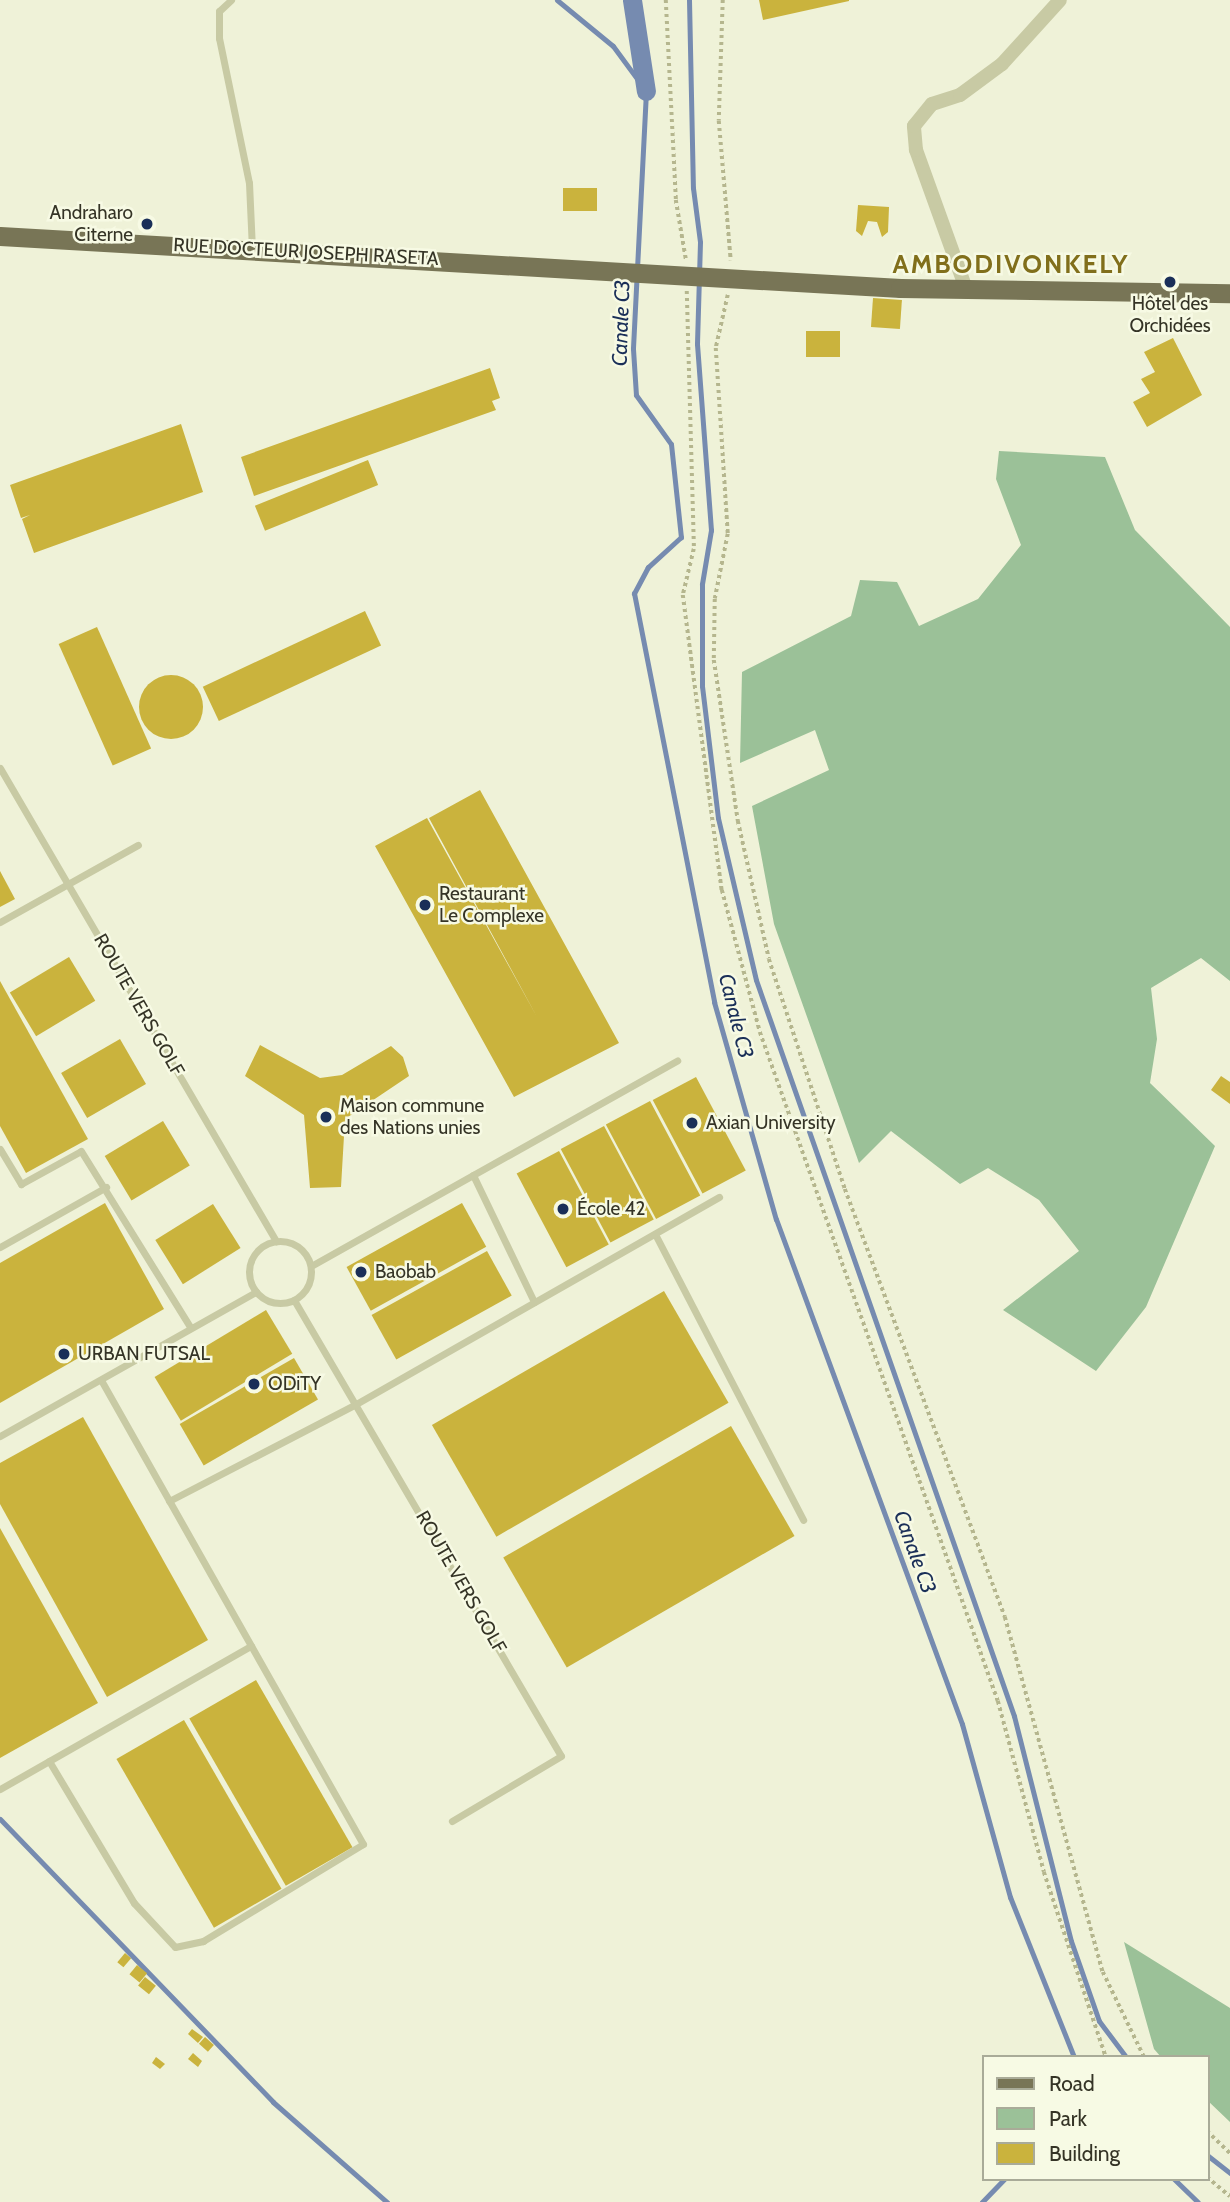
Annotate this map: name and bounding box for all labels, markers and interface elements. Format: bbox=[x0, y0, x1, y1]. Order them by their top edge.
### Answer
place label: Andraharo Citerne bbox=[50, 202, 133, 246]
marker: Andraharo Citerne bbox=[139, 216, 155, 232]
street label: RUE DOCTEUR JOSEPH RASETA bbox=[173, 234, 439, 270]
district label: AMBODIVONKELY bbox=[894, 249, 1128, 281]
marker: Hôtel des Orchidées bbox=[1162, 274, 1178, 290]
water label: Canale C3 bbox=[607, 279, 635, 367]
place label: Hôtel des Orchidées bbox=[1129, 293, 1211, 337]
place label: Restaurant Le Complexe bbox=[439, 883, 544, 927]
marker: Restaurant Le Complexe bbox=[417, 897, 433, 913]
street label: ROUTE VERS GOLF bbox=[89, 930, 189, 1080]
water label: Canale C3 bbox=[713, 971, 759, 1061]
place label: Maison commune des Nations unies bbox=[340, 1095, 484, 1139]
marker: Maison commune des Nations unies bbox=[318, 1109, 334, 1125]
place label: Axian University bbox=[706, 1112, 836, 1134]
marker: Axian University bbox=[684, 1115, 700, 1131]
place label: École 42 bbox=[577, 1198, 645, 1220]
marker: École 42 bbox=[555, 1201, 571, 1217]
place label: Baobab bbox=[375, 1261, 436, 1283]
marker: Baobab bbox=[353, 1264, 369, 1280]
place label: URBAN FUTSAL bbox=[78, 1343, 210, 1365]
marker: URBAN FUTSAL bbox=[56, 1346, 72, 1362]
place label: ODiTY bbox=[268, 1373, 321, 1395]
marker: ODiTY bbox=[246, 1376, 262, 1392]
street label: ROUTE VERS GOLF bbox=[411, 1507, 511, 1657]
water label: Canale C3 bbox=[888, 1507, 942, 1597]
legend bbox=[982, 2055, 1209, 2181]
text: Road bbox=[1049, 2071, 1095, 2096]
text: Park bbox=[1049, 2106, 1087, 2131]
text: Building bbox=[1049, 2141, 1120, 2166]

